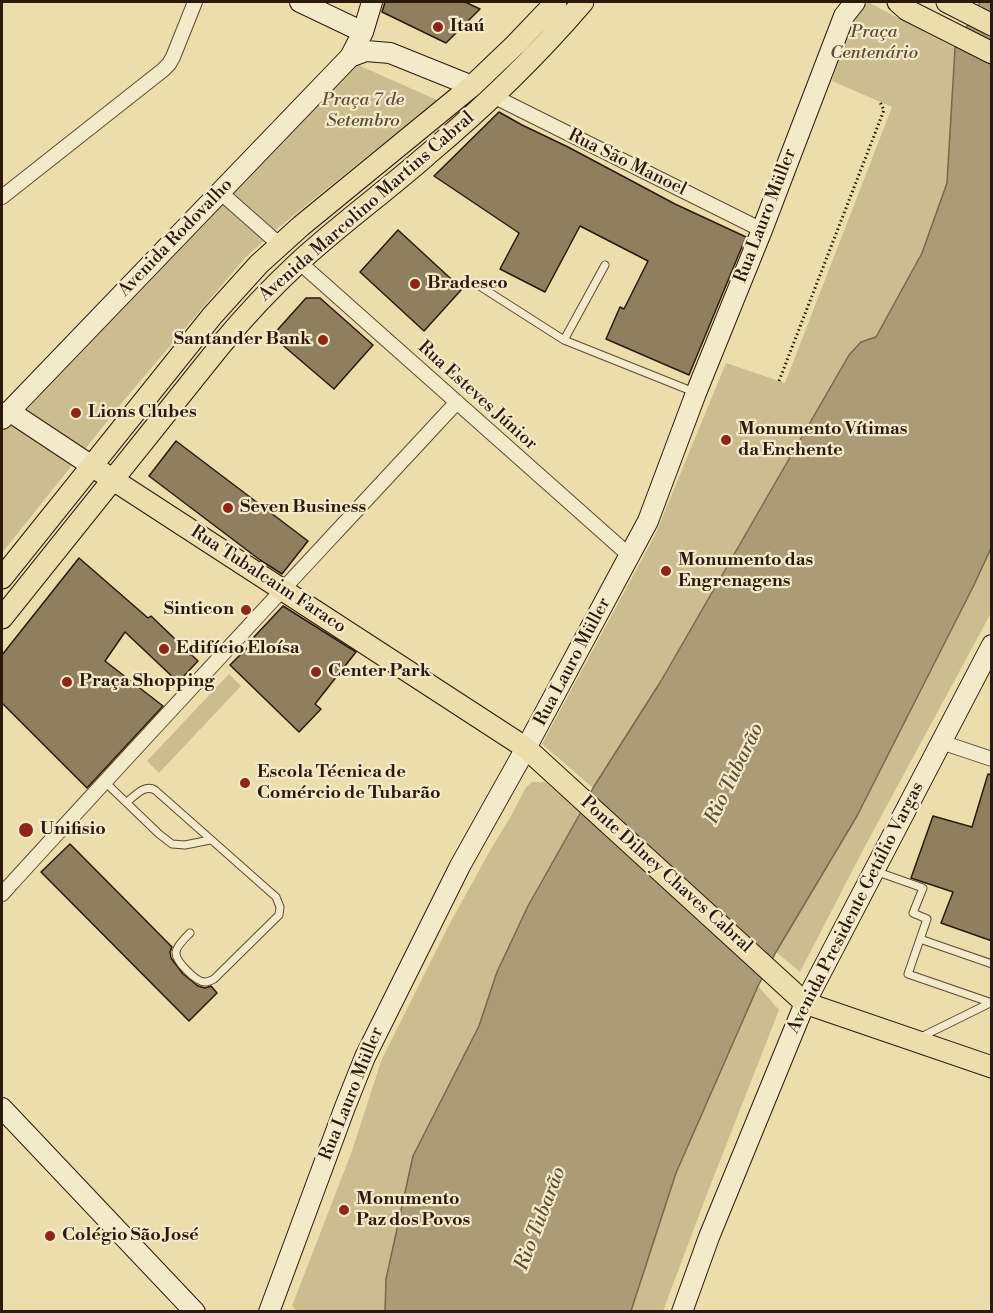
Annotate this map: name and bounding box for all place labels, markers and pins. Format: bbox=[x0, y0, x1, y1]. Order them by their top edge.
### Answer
place label: Itaú bbox=[450, 16, 485, 38]
marker: Itaú bbox=[431, 20, 445, 34]
place label: Bradesco bbox=[427, 273, 508, 295]
marker: Bradesco bbox=[408, 277, 422, 291]
place label: Santander Bank bbox=[174, 329, 311, 351]
marker: Santander Bank bbox=[316, 333, 330, 347]
place label: Lions Clubes bbox=[88, 402, 197, 424]
marker: Lions Clubes bbox=[69, 406, 83, 420]
place label: Monumento Vítimas da Enchente bbox=[738, 419, 908, 462]
marker: Monumento Vítimas da Enchente bbox=[719, 433, 733, 447]
place label: Seven Business bbox=[240, 497, 366, 519]
marker: Seven Business bbox=[221, 501, 235, 515]
place label: Monumento das Engrenagens bbox=[678, 550, 813, 592]
marker: Monumento das Engrenagens bbox=[659, 564, 673, 578]
place label: Sinticon bbox=[164, 599, 234, 621]
marker: Sinticon bbox=[239, 603, 253, 617]
place label: Edifício Eloísa bbox=[176, 638, 299, 660]
marker: Edifício Eloísa bbox=[157, 642, 171, 656]
place label: Center Park bbox=[328, 661, 431, 683]
marker: Center Park bbox=[309, 665, 323, 679]
place label: Praça Shopping bbox=[79, 671, 214, 693]
marker: Praça Shopping bbox=[60, 675, 74, 689]
place label: Escola Técnica de Comércio de Tubarão bbox=[257, 762, 441, 804]
marker: Escola Técnica de Comércio de Tubarão bbox=[238, 776, 252, 790]
place label: Unifisio bbox=[40, 819, 106, 841]
marker: Unifisio bbox=[17, 821, 35, 839]
place label: Monumento Paz dos Povos bbox=[356, 1189, 470, 1232]
marker: Monumento Paz dos Povos bbox=[337, 1203, 351, 1217]
place label: Colégio São José bbox=[62, 1225, 199, 1247]
marker: Colégio São José bbox=[43, 1229, 57, 1243]

